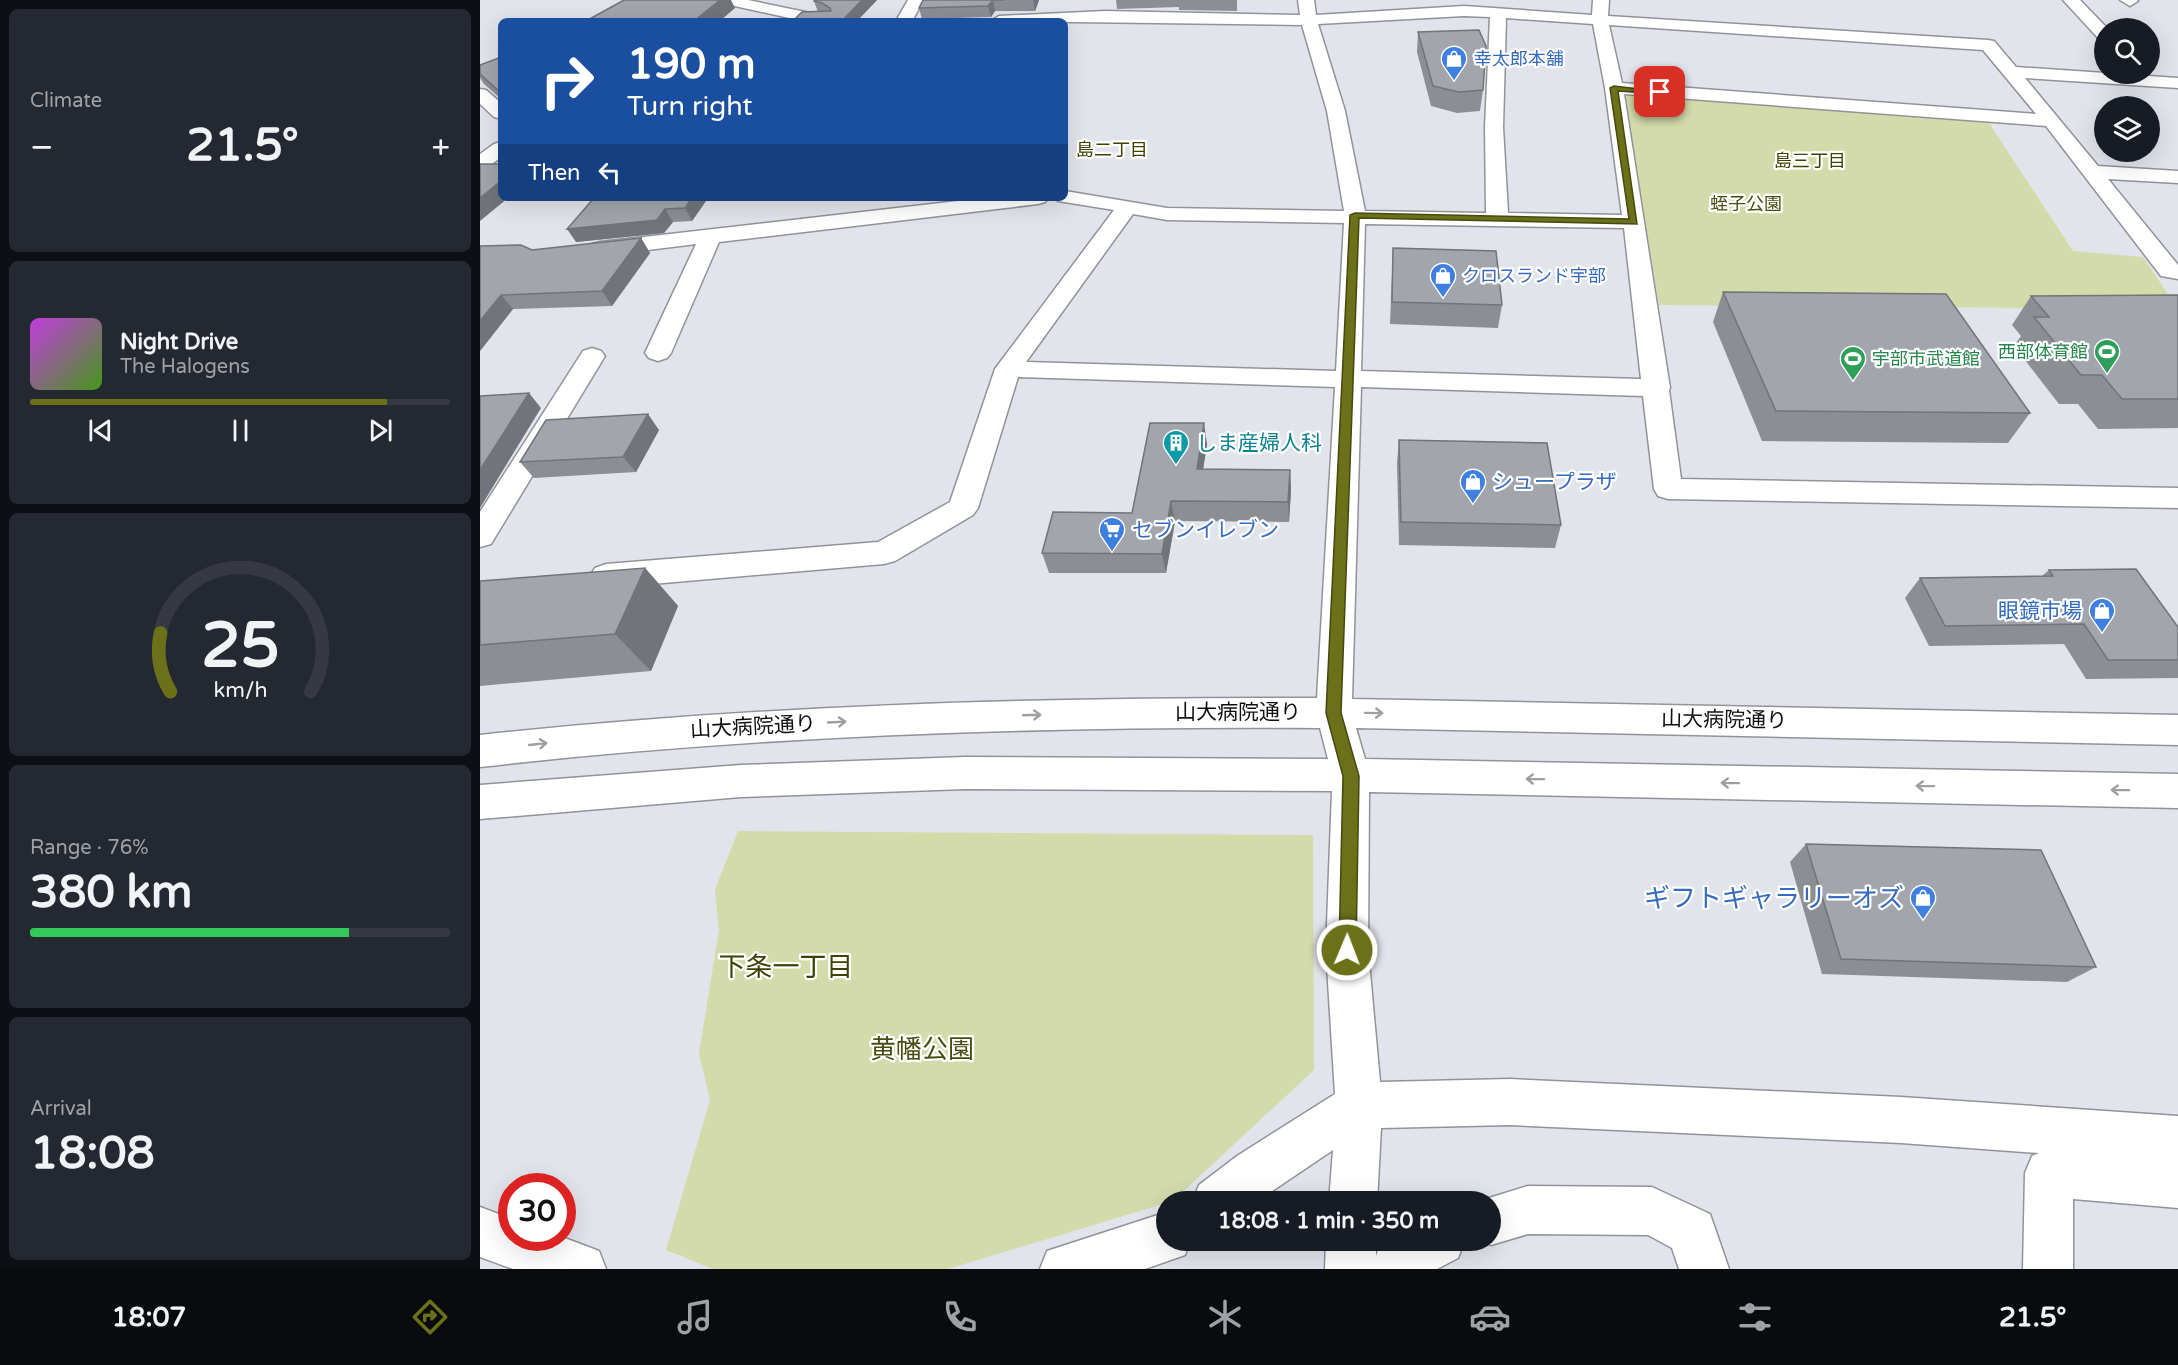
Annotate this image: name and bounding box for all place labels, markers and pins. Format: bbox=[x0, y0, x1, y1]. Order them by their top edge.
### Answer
shop icon: 幸太郎本舗 bbox=[1439, 44, 1469, 82]
place label: 幸太郎本舗 bbox=[1474, 48, 1564, 70]
pin bbox=[1634, 66, 1685, 117]
shop icon: クロスランド宇部 bbox=[1428, 261, 1458, 299]
place label: クロスランド宇部 bbox=[1462, 265, 1606, 287]
sports icon: 西部体育館 bbox=[2092, 337, 2122, 375]
place label: 西部体育館 bbox=[1998, 341, 2088, 363]
sports icon: 宇部市武道館 bbox=[1838, 344, 1868, 382]
place label: 宇部市武道館 bbox=[1872, 348, 1980, 370]
building icon: しま産婦人科 bbox=[1161, 428, 1191, 466]
place label: しま産婦人科 bbox=[1196, 431, 1322, 456]
shop icon: シュープラザ bbox=[1458, 467, 1488, 505]
place label: シュープラザ bbox=[1492, 470, 1617, 495]
supermarket icon: セブンイレブン bbox=[1097, 515, 1127, 553]
place label: セブンイレブン bbox=[1132, 518, 1279, 543]
shop icon: 眼鏡市場 bbox=[2087, 596, 2117, 634]
place label: 眼鏡市場 bbox=[1998, 599, 2082, 624]
place label: ギフトギャラリーオズ bbox=[1644, 883, 1904, 914]
shop icon: ギフトギャラリーオズ bbox=[1908, 883, 1938, 921]

